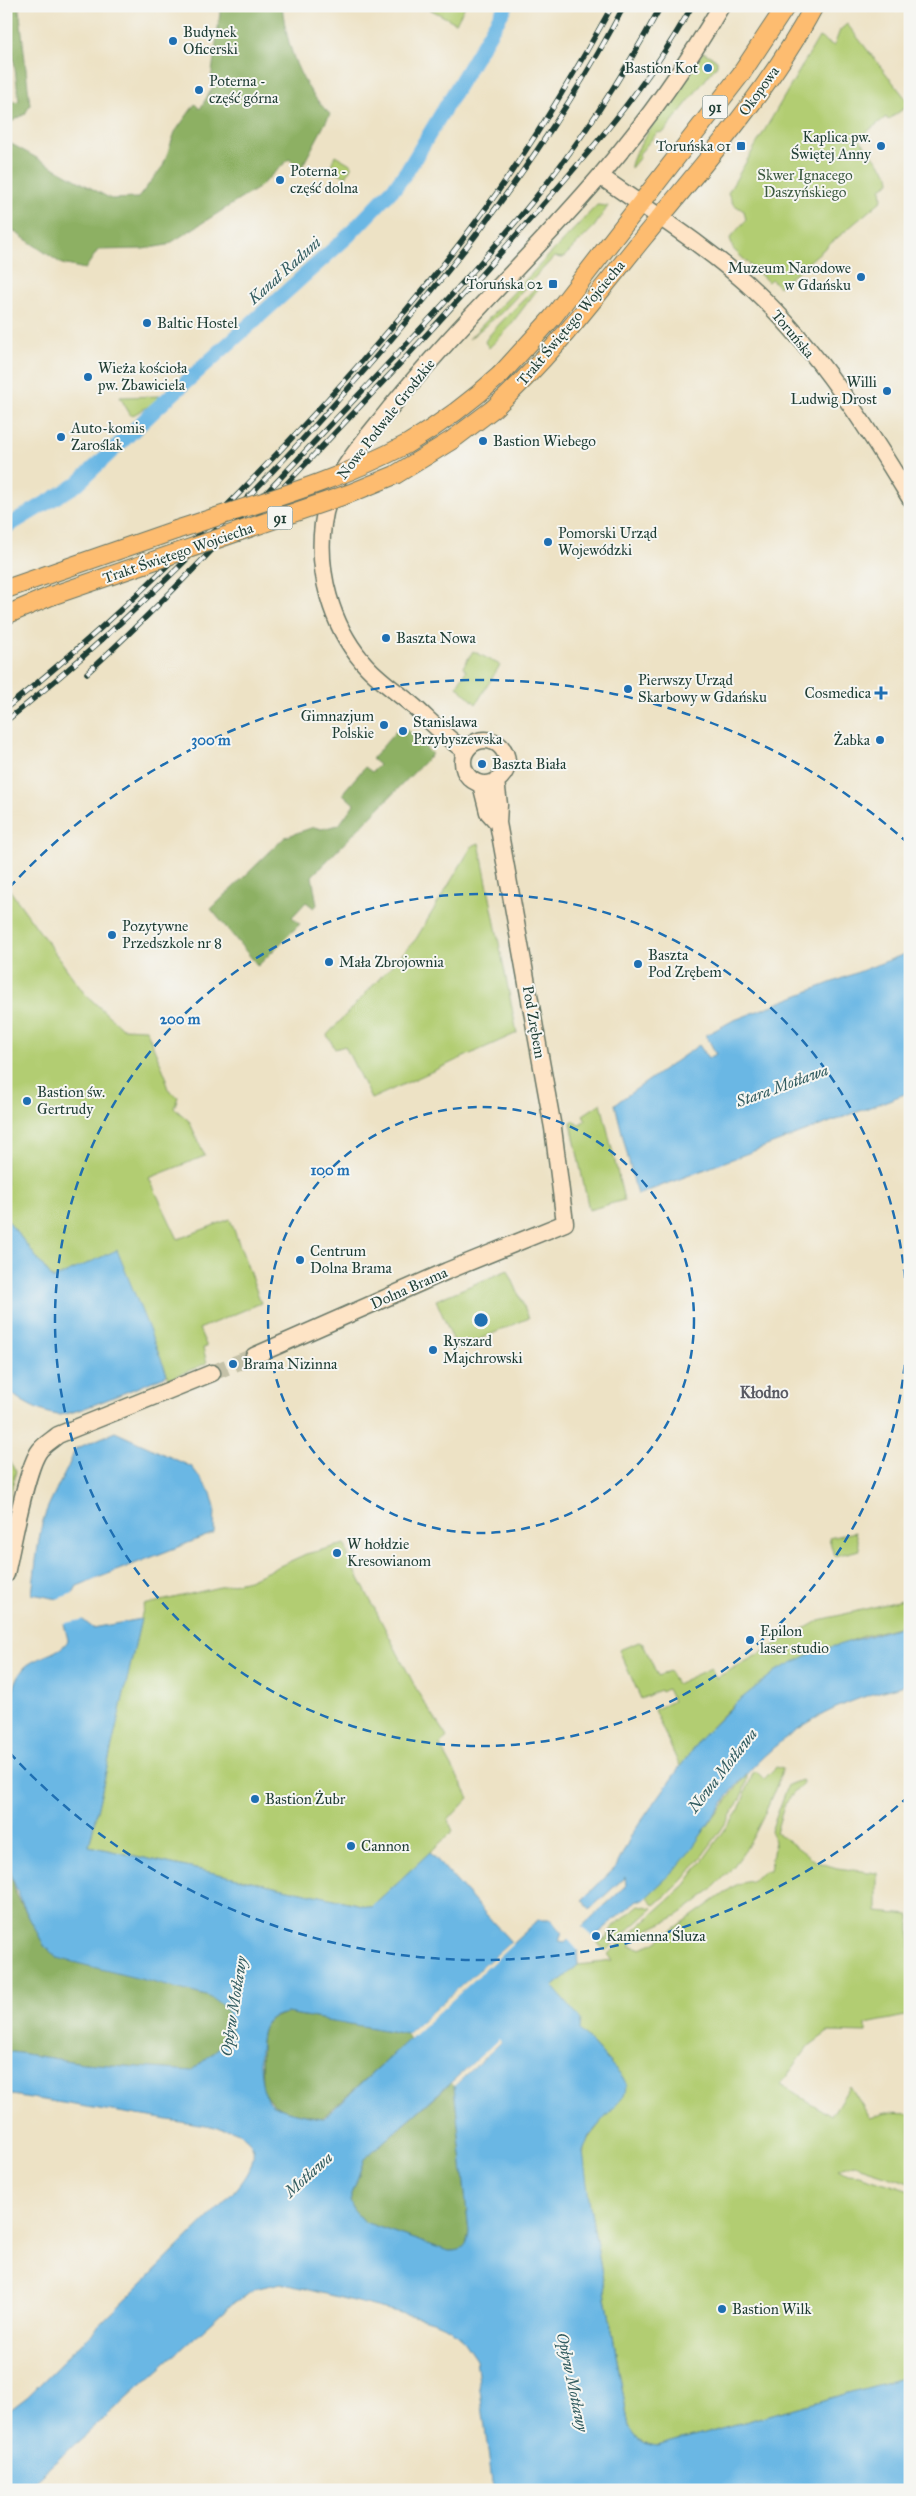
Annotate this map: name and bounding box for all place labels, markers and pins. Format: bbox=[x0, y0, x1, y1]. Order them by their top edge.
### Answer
place label: Budynek Oficerski bbox=[183, 23, 238, 58]
marker: Budynek Oficerski bbox=[167, 35, 179, 47]
place label: Bastion Kot bbox=[624, 59, 699, 77]
marker: Bastion Kot bbox=[702, 62, 714, 74]
place label: Poterna - część górna bbox=[209, 72, 279, 107]
marker: Poterna - część górna bbox=[193, 84, 205, 96]
place label: Kaplica pw. Świętej Anny bbox=[791, 128, 872, 163]
place label: Toruńska 01 bbox=[656, 137, 731, 155]
marker: Toruńska 01 bbox=[735, 140, 747, 152]
marker: Kaplica pw. Świętej Anny bbox=[875, 140, 887, 152]
place label: Poterna - część dolna bbox=[290, 162, 359, 197]
marker: Poterna - część dolna bbox=[274, 174, 286, 186]
place label: Muzeum Narodowe w Gdańsku bbox=[728, 259, 851, 294]
marker: Muzeum Narodowe w Gdańsku bbox=[855, 271, 867, 283]
place label: Toruńska 02 bbox=[466, 275, 544, 293]
marker: Toruńska 02 bbox=[547, 278, 559, 290]
place label: Baltic Hostel bbox=[157, 314, 239, 332]
marker: Baltic Hostel bbox=[141, 317, 153, 329]
place label: Wieża kościoła pw. Zbawiciela bbox=[97, 359, 188, 394]
marker: Wieża kościoła pw. Zbawiciela bbox=[82, 371, 94, 383]
place label: Willi Ludwig Drost bbox=[790, 373, 878, 408]
marker: Willi Ludwig Drost bbox=[881, 385, 893, 397]
place label: Auto-komis Zaroślak bbox=[70, 419, 145, 454]
marker: Auto-komis Zaroślak bbox=[55, 431, 67, 443]
place label: Bastion Wiebego bbox=[493, 432, 596, 450]
marker: Bastion Wiebego bbox=[477, 435, 489, 447]
place label: Pomorski Urząd Wojewódzki bbox=[558, 524, 658, 559]
marker: Pomorski Urząd Wojewódzki bbox=[542, 536, 554, 548]
place label: Baszta Nowa bbox=[396, 629, 476, 647]
marker: Baszta Nowa bbox=[380, 632, 392, 644]
place label: Pierwszy Urząd Skarbowy w Gdańsku bbox=[638, 671, 767, 706]
marker: Pierwszy Urząd Skarbowy w Gdańsku bbox=[622, 683, 634, 695]
place label: Cosmedica bbox=[805, 684, 872, 702]
marker: Cosmedica bbox=[875, 687, 887, 699]
place label: Gimnazjum Polskie bbox=[301, 707, 374, 742]
place label: Stanislawa Przybyszewska bbox=[413, 713, 503, 748]
marker: Gimnazjum Polskie bbox=[378, 719, 390, 731]
marker: Stanislawa Przybyszewska bbox=[397, 725, 409, 737]
place label: Żabka bbox=[834, 731, 871, 749]
marker: Żabka bbox=[874, 734, 886, 746]
place label: Baszta Biała bbox=[492, 755, 567, 773]
marker: Baszta Biała bbox=[476, 758, 488, 770]
place label: Pozytywne Przedszkole nr 8 bbox=[122, 917, 222, 952]
marker: Pozytywne Przedszkole nr 8 bbox=[106, 929, 118, 941]
place label: Baszta Pod Zrębem bbox=[648, 946, 722, 981]
place label: Mała Zbrojownia bbox=[339, 953, 445, 971]
marker: Mała Zbrojownia bbox=[323, 956, 335, 968]
marker: Baszta Pod Zrębem bbox=[632, 958, 644, 970]
place label: Bastion św. Gertrudy bbox=[37, 1083, 105, 1118]
marker: Bastion św. Gertrudy bbox=[21, 1095, 33, 1107]
place label: Centrum Dolna Brama bbox=[310, 1242, 393, 1277]
marker: Centrum Dolna Brama bbox=[294, 1254, 306, 1266]
centre of rings bbox=[472, 1311, 490, 1329]
place label: Ryszard Majchrowski bbox=[443, 1332, 523, 1367]
marker: Ryszard Majchrowski bbox=[427, 1344, 439, 1356]
place label: Brama Nizinna bbox=[243, 1355, 338, 1373]
marker: Brama Nizinna bbox=[227, 1358, 239, 1370]
place label: W hołdzie Kresowianom bbox=[347, 1535, 432, 1570]
marker: W hołdzie Kresowianom bbox=[331, 1547, 343, 1559]
place label: Epilon laser studio bbox=[760, 1622, 829, 1657]
marker: Epilon laser studio bbox=[744, 1634, 756, 1646]
place label: Bastion Żubr bbox=[265, 1790, 346, 1808]
marker: Bastion Żubr bbox=[249, 1793, 261, 1805]
place label: Cannon bbox=[361, 1837, 410, 1855]
marker: Cannon bbox=[345, 1840, 357, 1852]
place label: Kamienna Śluza bbox=[606, 1926, 706, 1945]
marker: Kamienna Śluza bbox=[590, 1930, 602, 1942]
place label: Bastion Wilk bbox=[732, 2300, 812, 2318]
marker: Bastion Wilk bbox=[716, 2303, 728, 2315]

